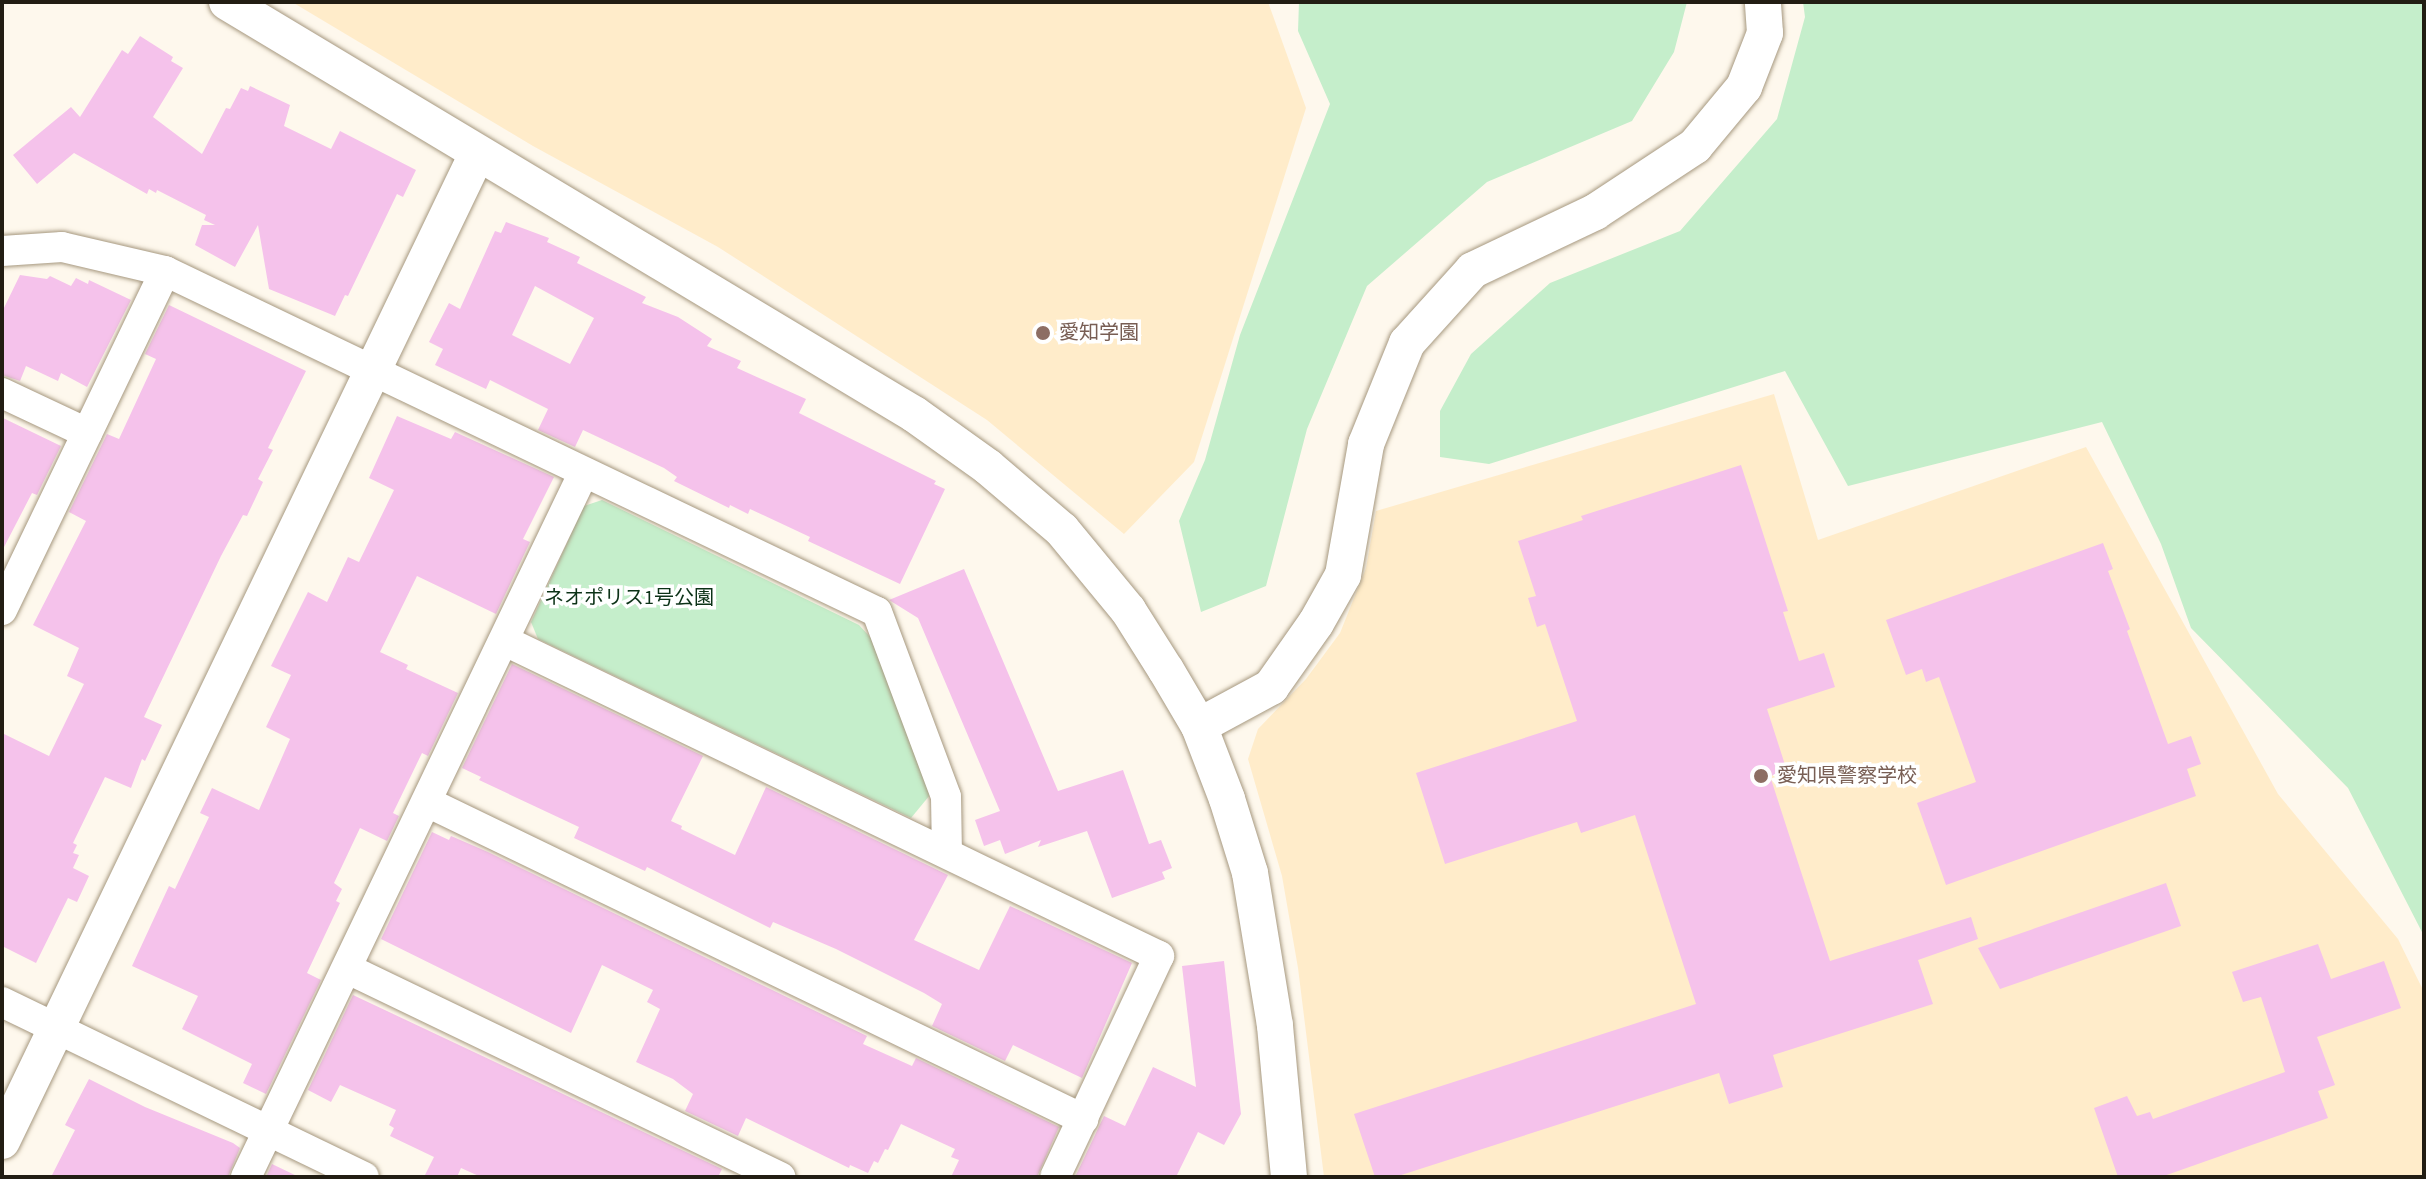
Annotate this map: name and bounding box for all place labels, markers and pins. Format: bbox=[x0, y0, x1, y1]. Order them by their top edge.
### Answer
place label: 愛知学園 bbox=[1059, 321, 1139, 345]
marker: 愛知学園 bbox=[1034, 324, 1052, 342]
place label: 愛知県警察学校 bbox=[1777, 764, 1917, 788]
marker: 愛知県警察学校 bbox=[1752, 767, 1770, 785]

